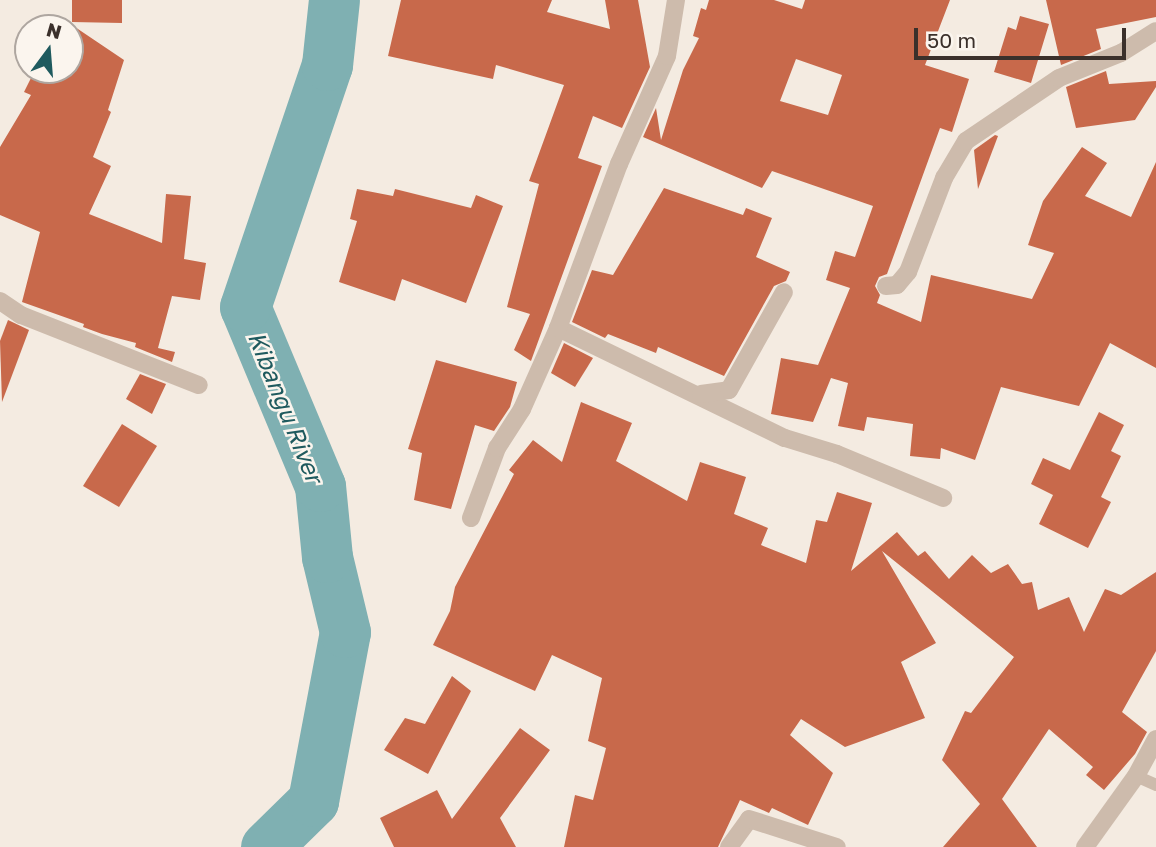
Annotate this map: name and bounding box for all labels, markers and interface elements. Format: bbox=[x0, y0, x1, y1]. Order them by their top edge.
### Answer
north arrow bbox=[14, 14, 84, 84]
scale bar bbox=[918, 14, 1130, 58]
text: N bbox=[44, 17, 64, 43]
text: 50 m bbox=[927, 27, 976, 53]
water label: Kibangu River bbox=[243, 327, 329, 487]

